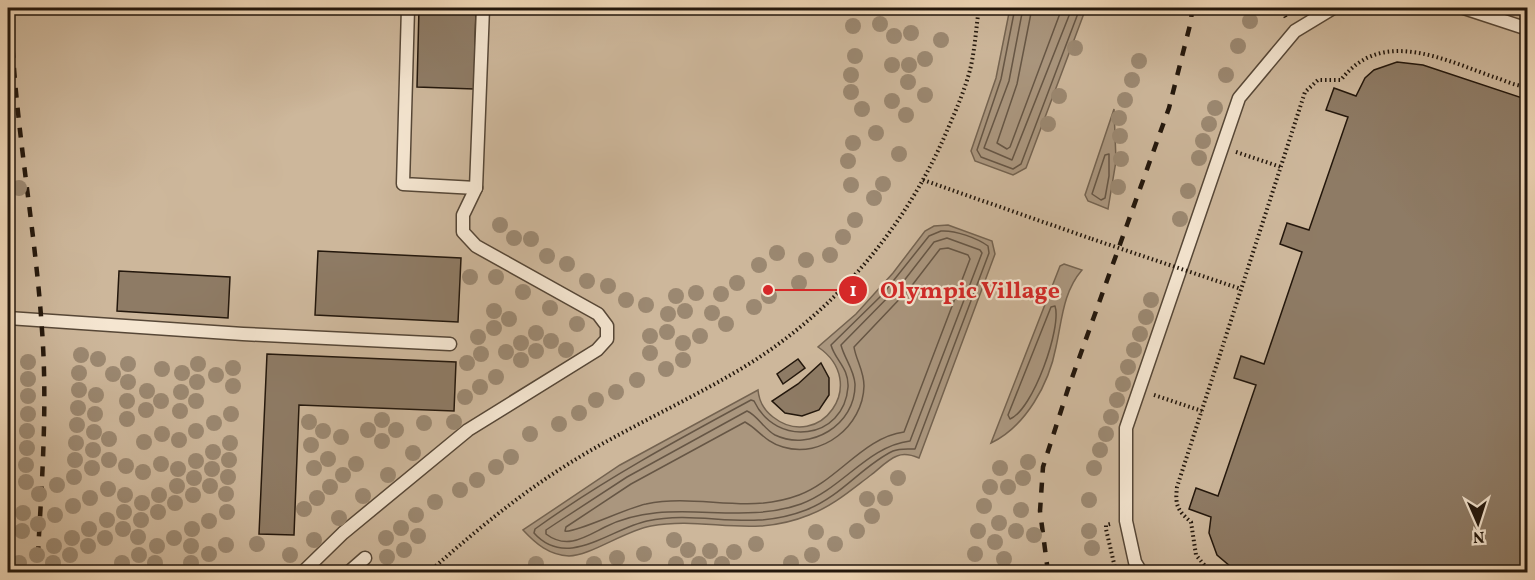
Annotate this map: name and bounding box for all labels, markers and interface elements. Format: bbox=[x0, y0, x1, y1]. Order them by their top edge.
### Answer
callout: Olympic Village bbox=[838, 269, 1072, 311]
text: Olympic Village bbox=[880, 275, 1060, 309]
text: 1 bbox=[849, 279, 857, 304]
north arrow bbox=[1448, 493, 1508, 553]
text: N bbox=[1472, 525, 1485, 547]

